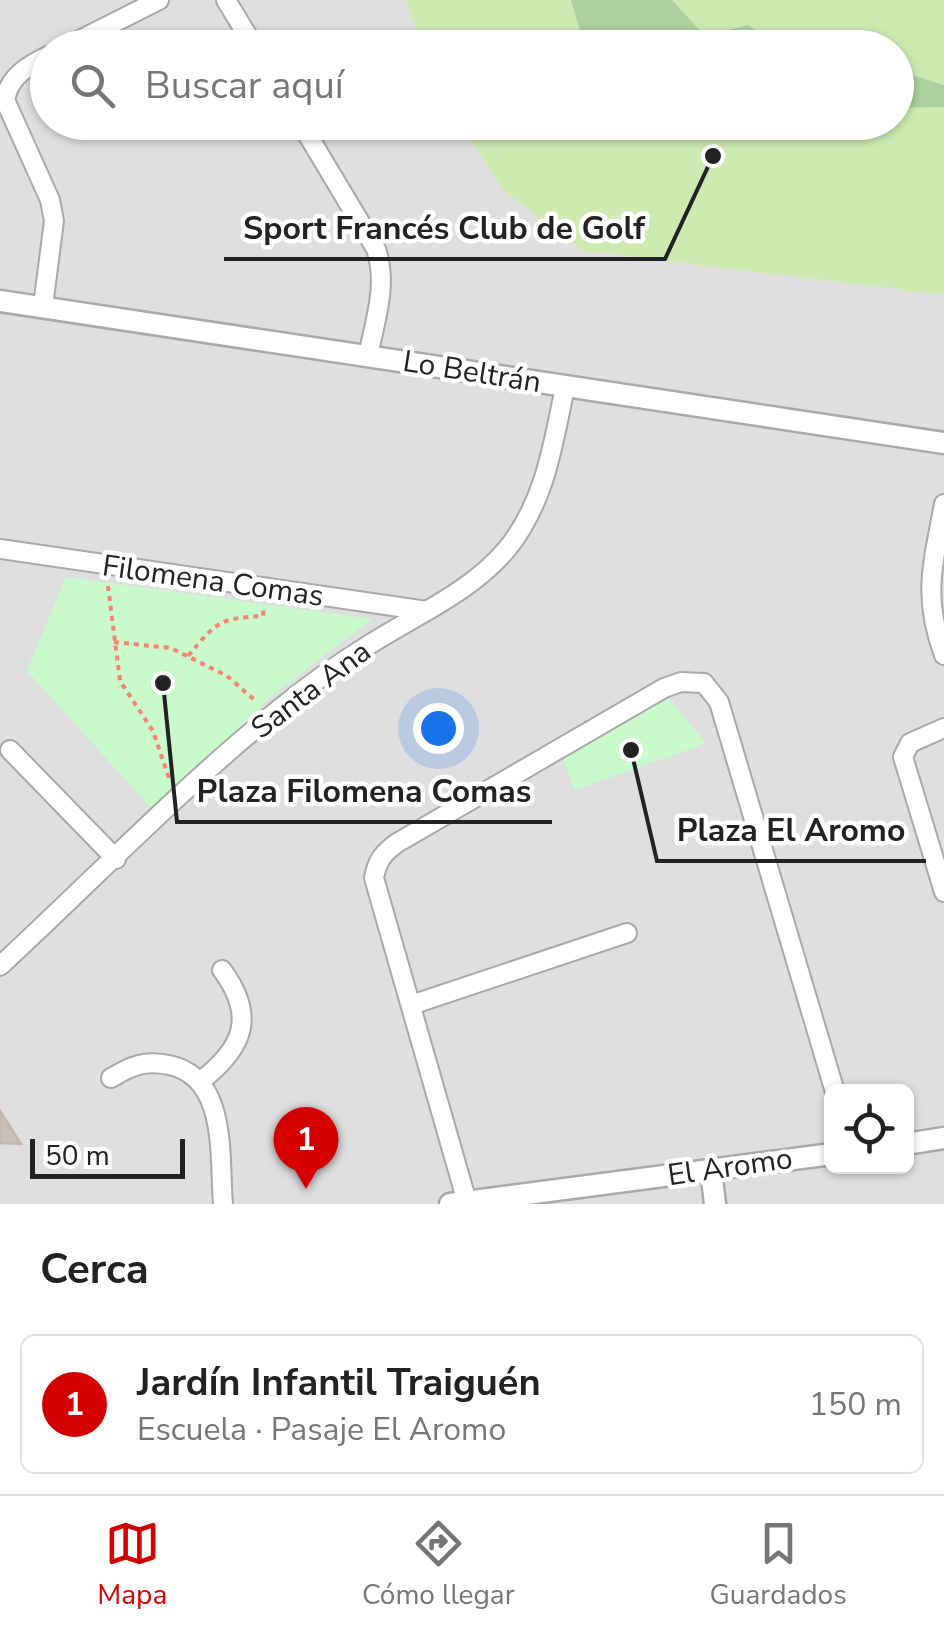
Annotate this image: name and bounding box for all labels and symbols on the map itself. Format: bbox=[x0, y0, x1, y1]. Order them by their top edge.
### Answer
callout: Sport Francés Club de Golf bbox=[224, 197, 665, 259]
text: Sport Francés Club de Golf bbox=[243, 207, 646, 250]
street label: Lo Beltrán bbox=[400, 341, 544, 403]
street label: Filomena Comas bbox=[100, 545, 326, 617]
street label: Santa Ana bbox=[243, 631, 379, 749]
your location bbox=[413, 703, 464, 754]
callout: Plaza Filomena Comas bbox=[177, 760, 552, 822]
text: Plaza Filomena Comas bbox=[197, 770, 531, 813]
callout: Plaza El Aromo bbox=[657, 799, 926, 861]
text: Plaza El Aromo bbox=[677, 809, 905, 852]
pin: 1 bbox=[274, 1106, 338, 1189]
scale bar bbox=[30, 1134, 185, 1178]
street label: El Aromo bbox=[665, 1138, 795, 1196]

